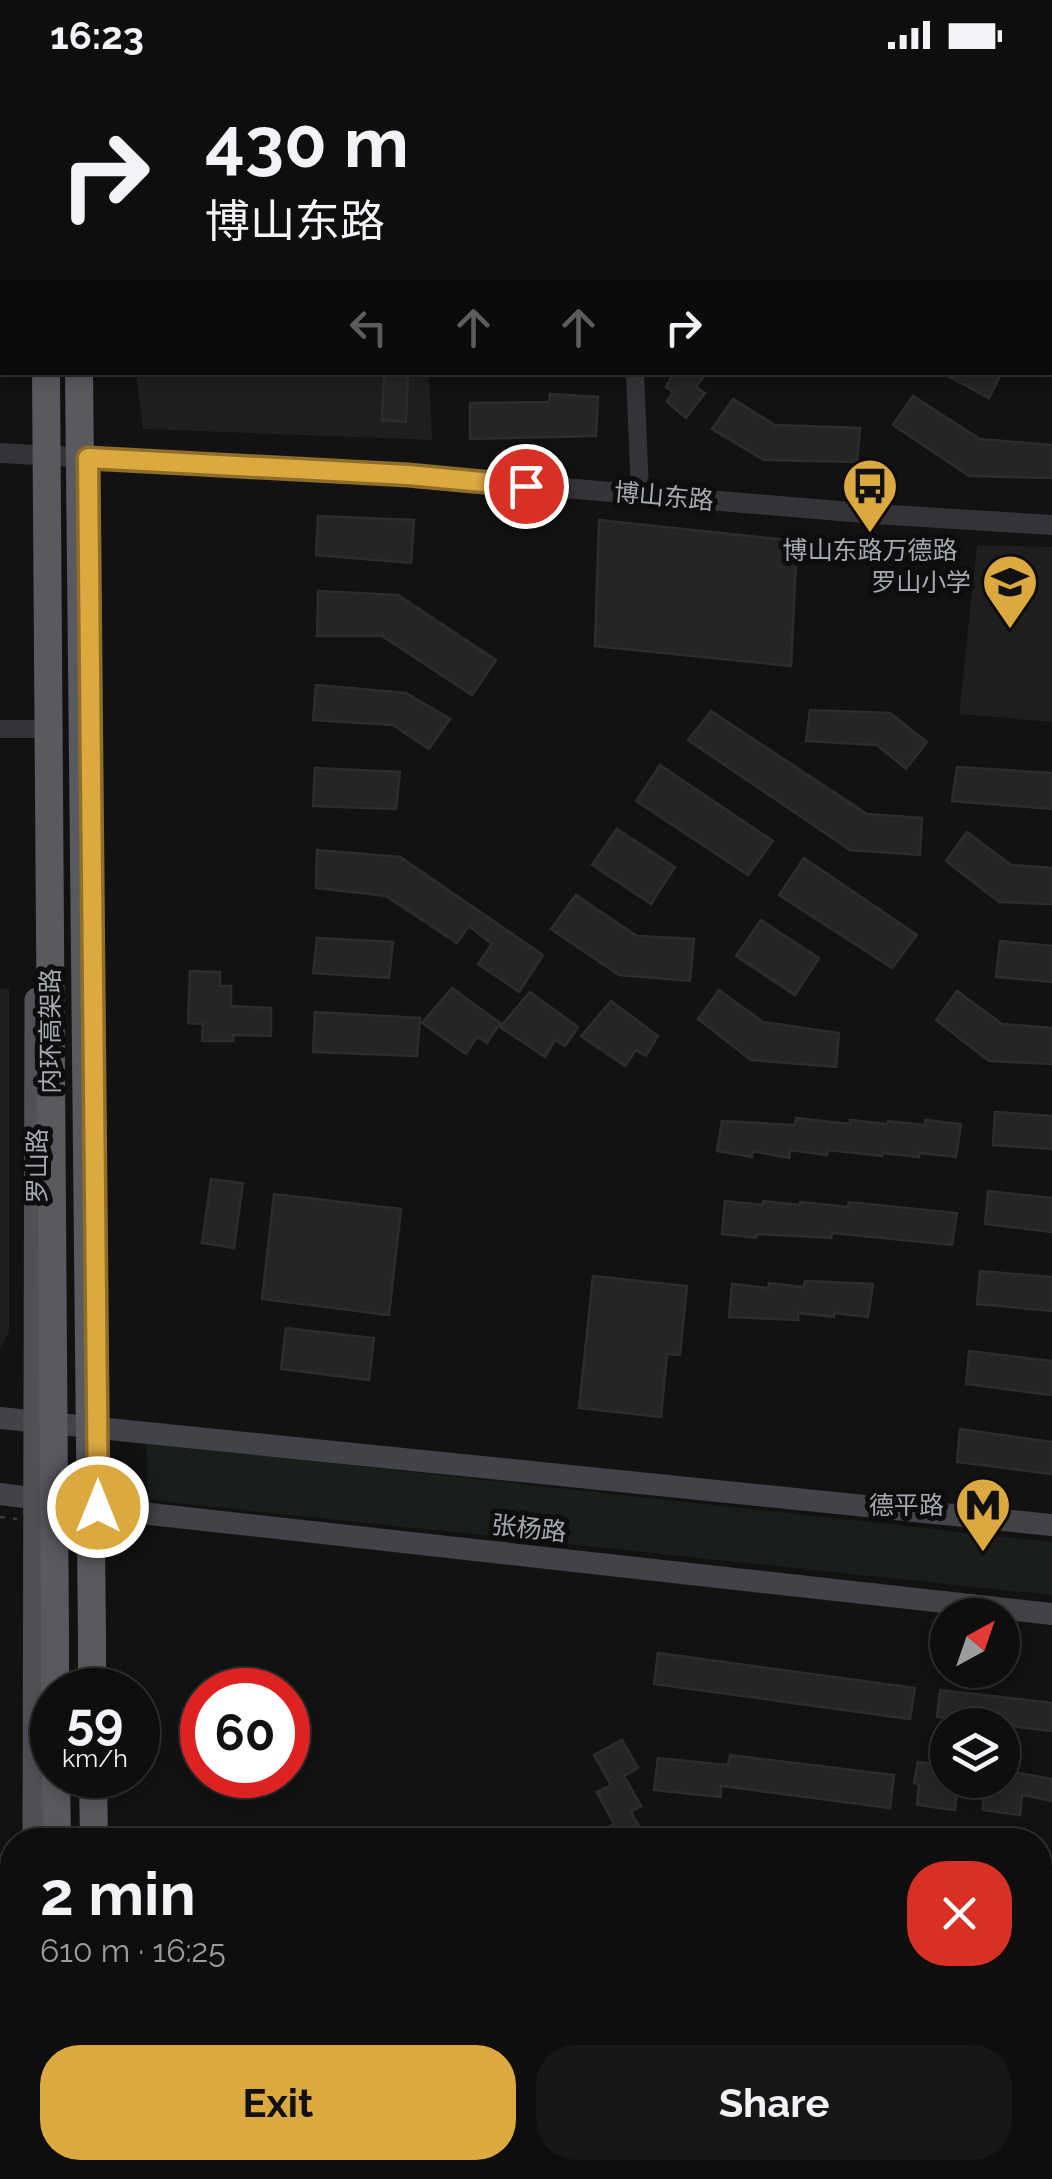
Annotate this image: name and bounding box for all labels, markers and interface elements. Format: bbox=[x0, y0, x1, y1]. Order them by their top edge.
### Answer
text: 16:23 bbox=[50, 13, 144, 58]
text: 430 m bbox=[205, 101, 409, 183]
icon: right bbox=[40, 110, 170, 240]
text: 博山东路 bbox=[205, 195, 385, 248]
icon: left bbox=[341, 300, 396, 355]
icon: ahead bbox=[446, 300, 501, 355]
icon: ahead bbox=[551, 300, 606, 355]
icon: right bbox=[656, 300, 711, 355]
pin bbox=[484, 444, 569, 529]
bus stop icon: 博山东路万德路 bbox=[840, 456, 900, 535]
icon: arrive bbox=[499, 459, 554, 514]
street label: 博山东路 bbox=[613, 477, 715, 515]
place label: 博山东路万德路 bbox=[782, 535, 958, 565]
school or university icon: 罗山小学 bbox=[980, 552, 1040, 631]
place label: 罗山小学 bbox=[871, 567, 971, 597]
street label: 内环高架路 bbox=[35, 968, 65, 1094]
street label: 罗山路 bbox=[22, 1128, 52, 1204]
position arrow bbox=[46, 1455, 150, 1559]
metro station icon: 德平路 bbox=[953, 1475, 1013, 1554]
place label: 德平路 bbox=[869, 1490, 944, 1520]
street label: 张杨路 bbox=[490, 1509, 568, 1547]
north arrow bbox=[930, 1598, 1020, 1688]
map controls bbox=[930, 1598, 1020, 1798]
speed limit sign: 60 bbox=[180, 1668, 310, 1798]
text: 59 bbox=[66, 1691, 124, 1750]
button: layers bbox=[930, 1708, 1020, 1798]
text: km/h bbox=[62, 1743, 128, 1773]
text: 2 min bbox=[40, 1859, 196, 1929]
button: close bbox=[907, 1861, 1012, 1966]
text: 610 m · 16:25 bbox=[40, 1932, 226, 1969]
button: Exit bbox=[40, 2045, 516, 2160]
button: Share bbox=[536, 2045, 1012, 2160]

